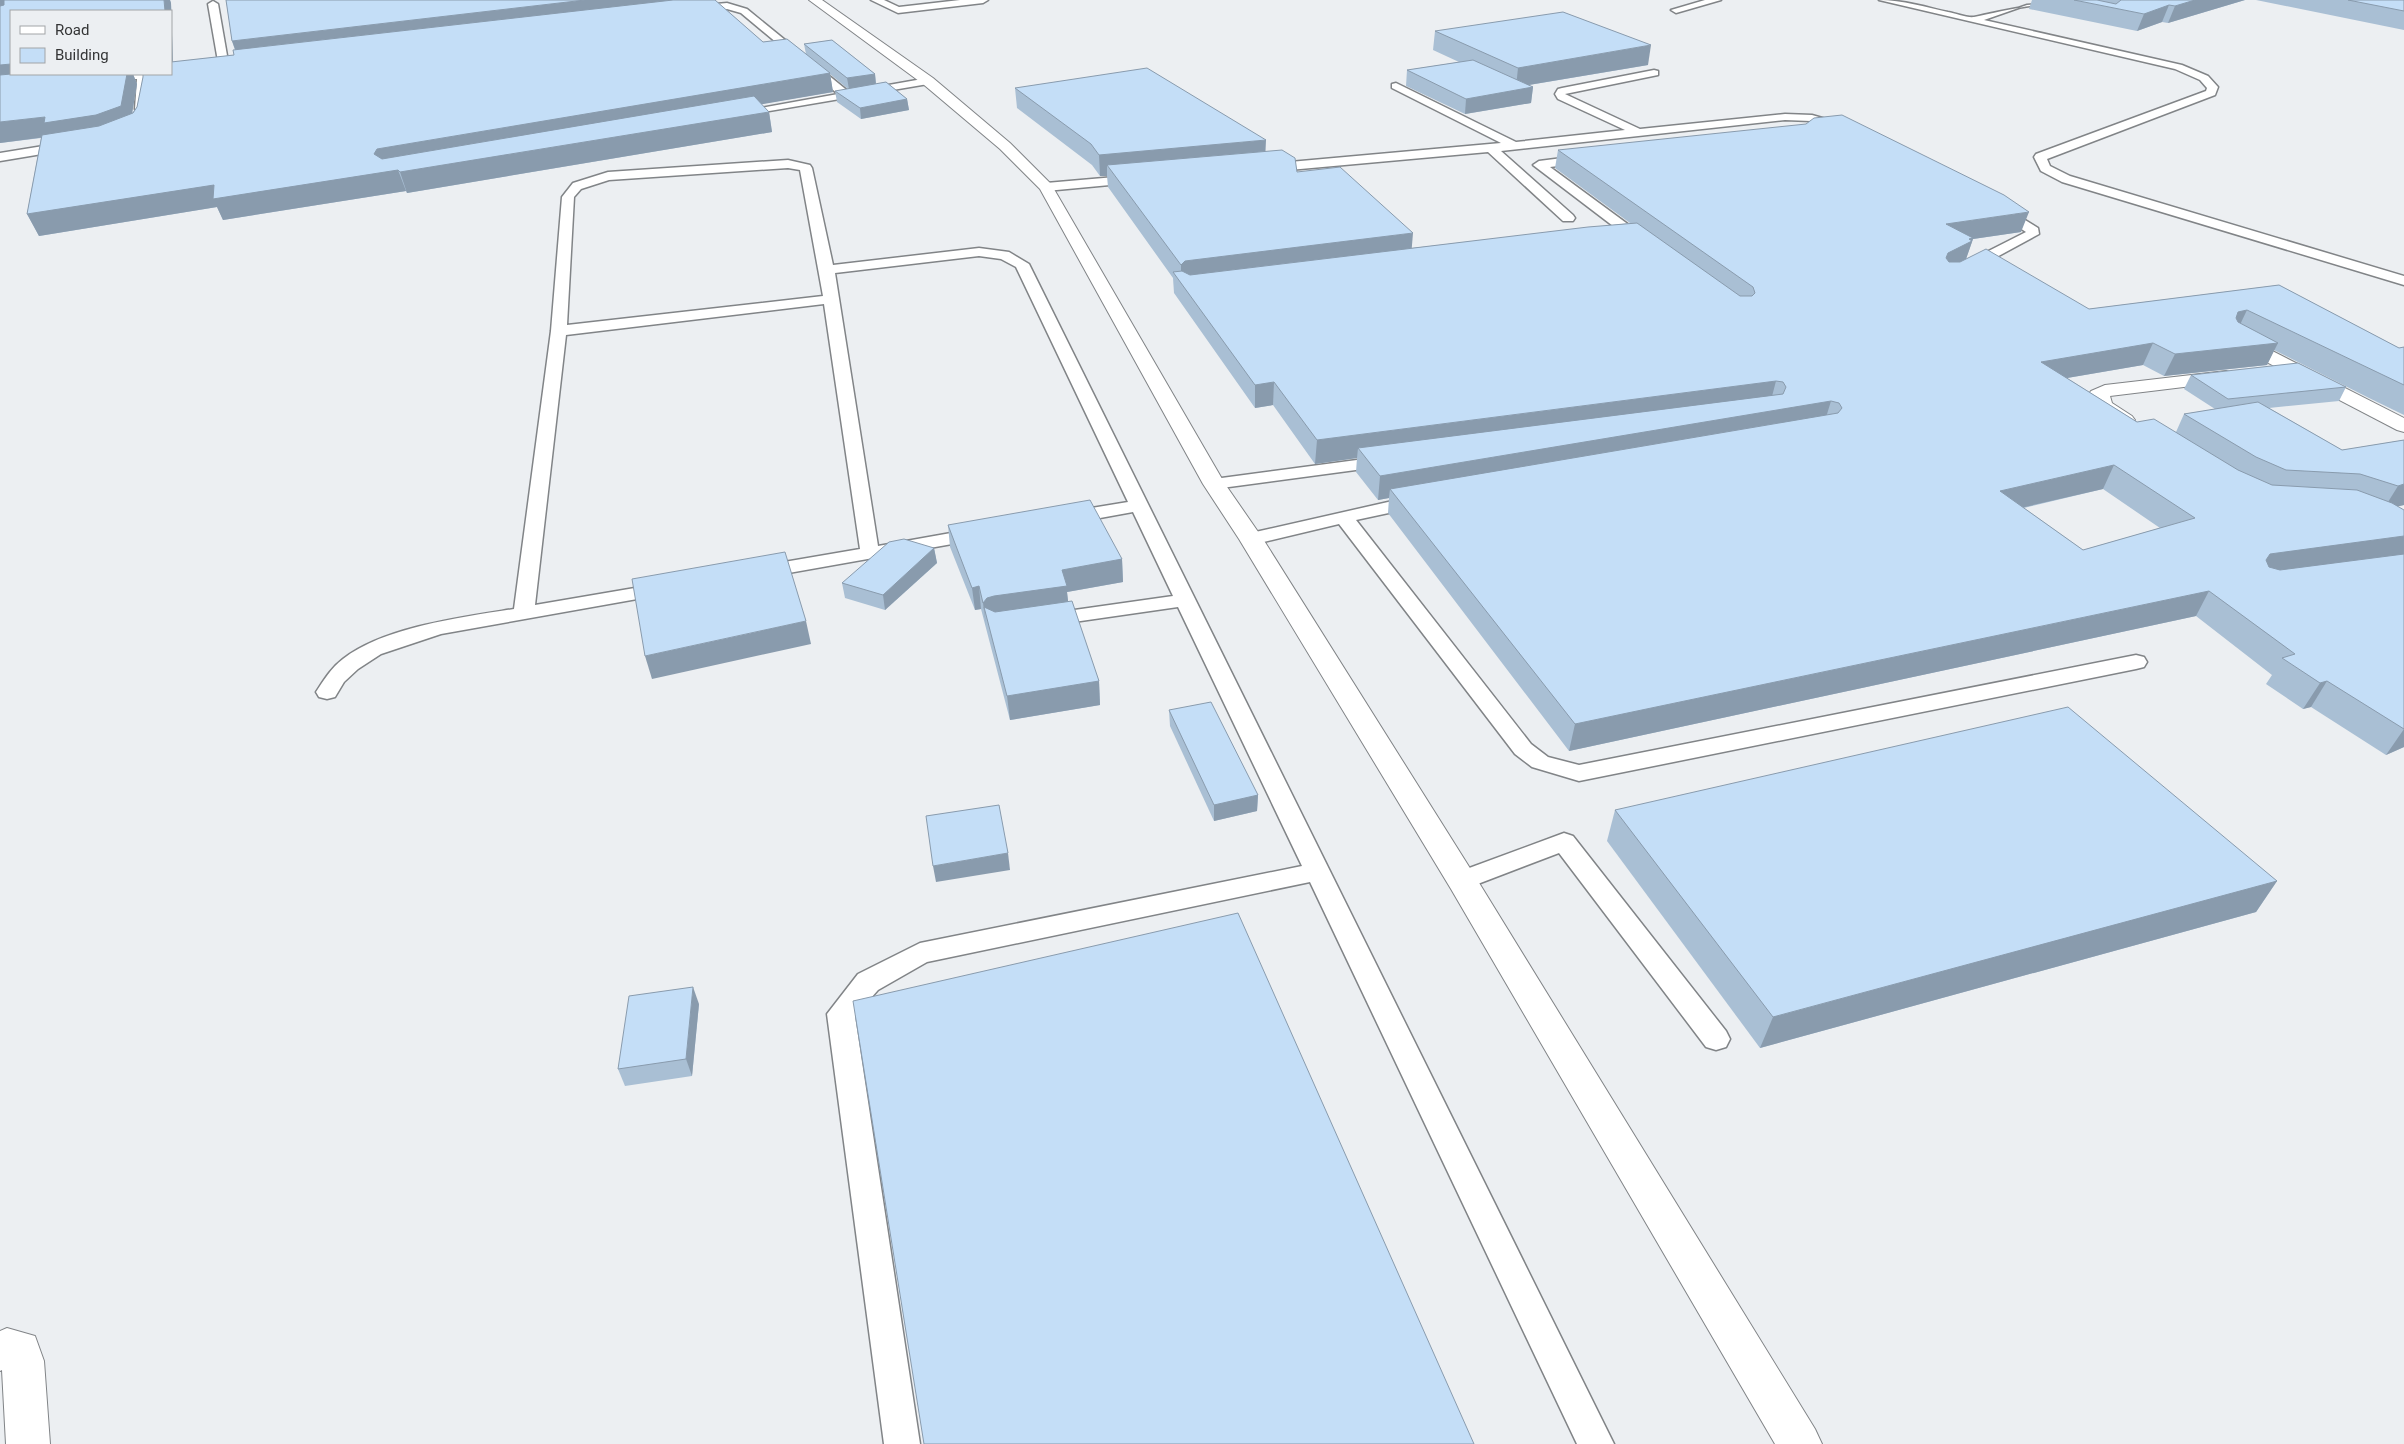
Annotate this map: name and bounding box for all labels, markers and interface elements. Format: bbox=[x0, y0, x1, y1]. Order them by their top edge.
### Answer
legend bbox=[10, 10, 172, 75]
text: Road bbox=[55, 21, 89, 39]
text: Building bbox=[55, 46, 109, 64]

